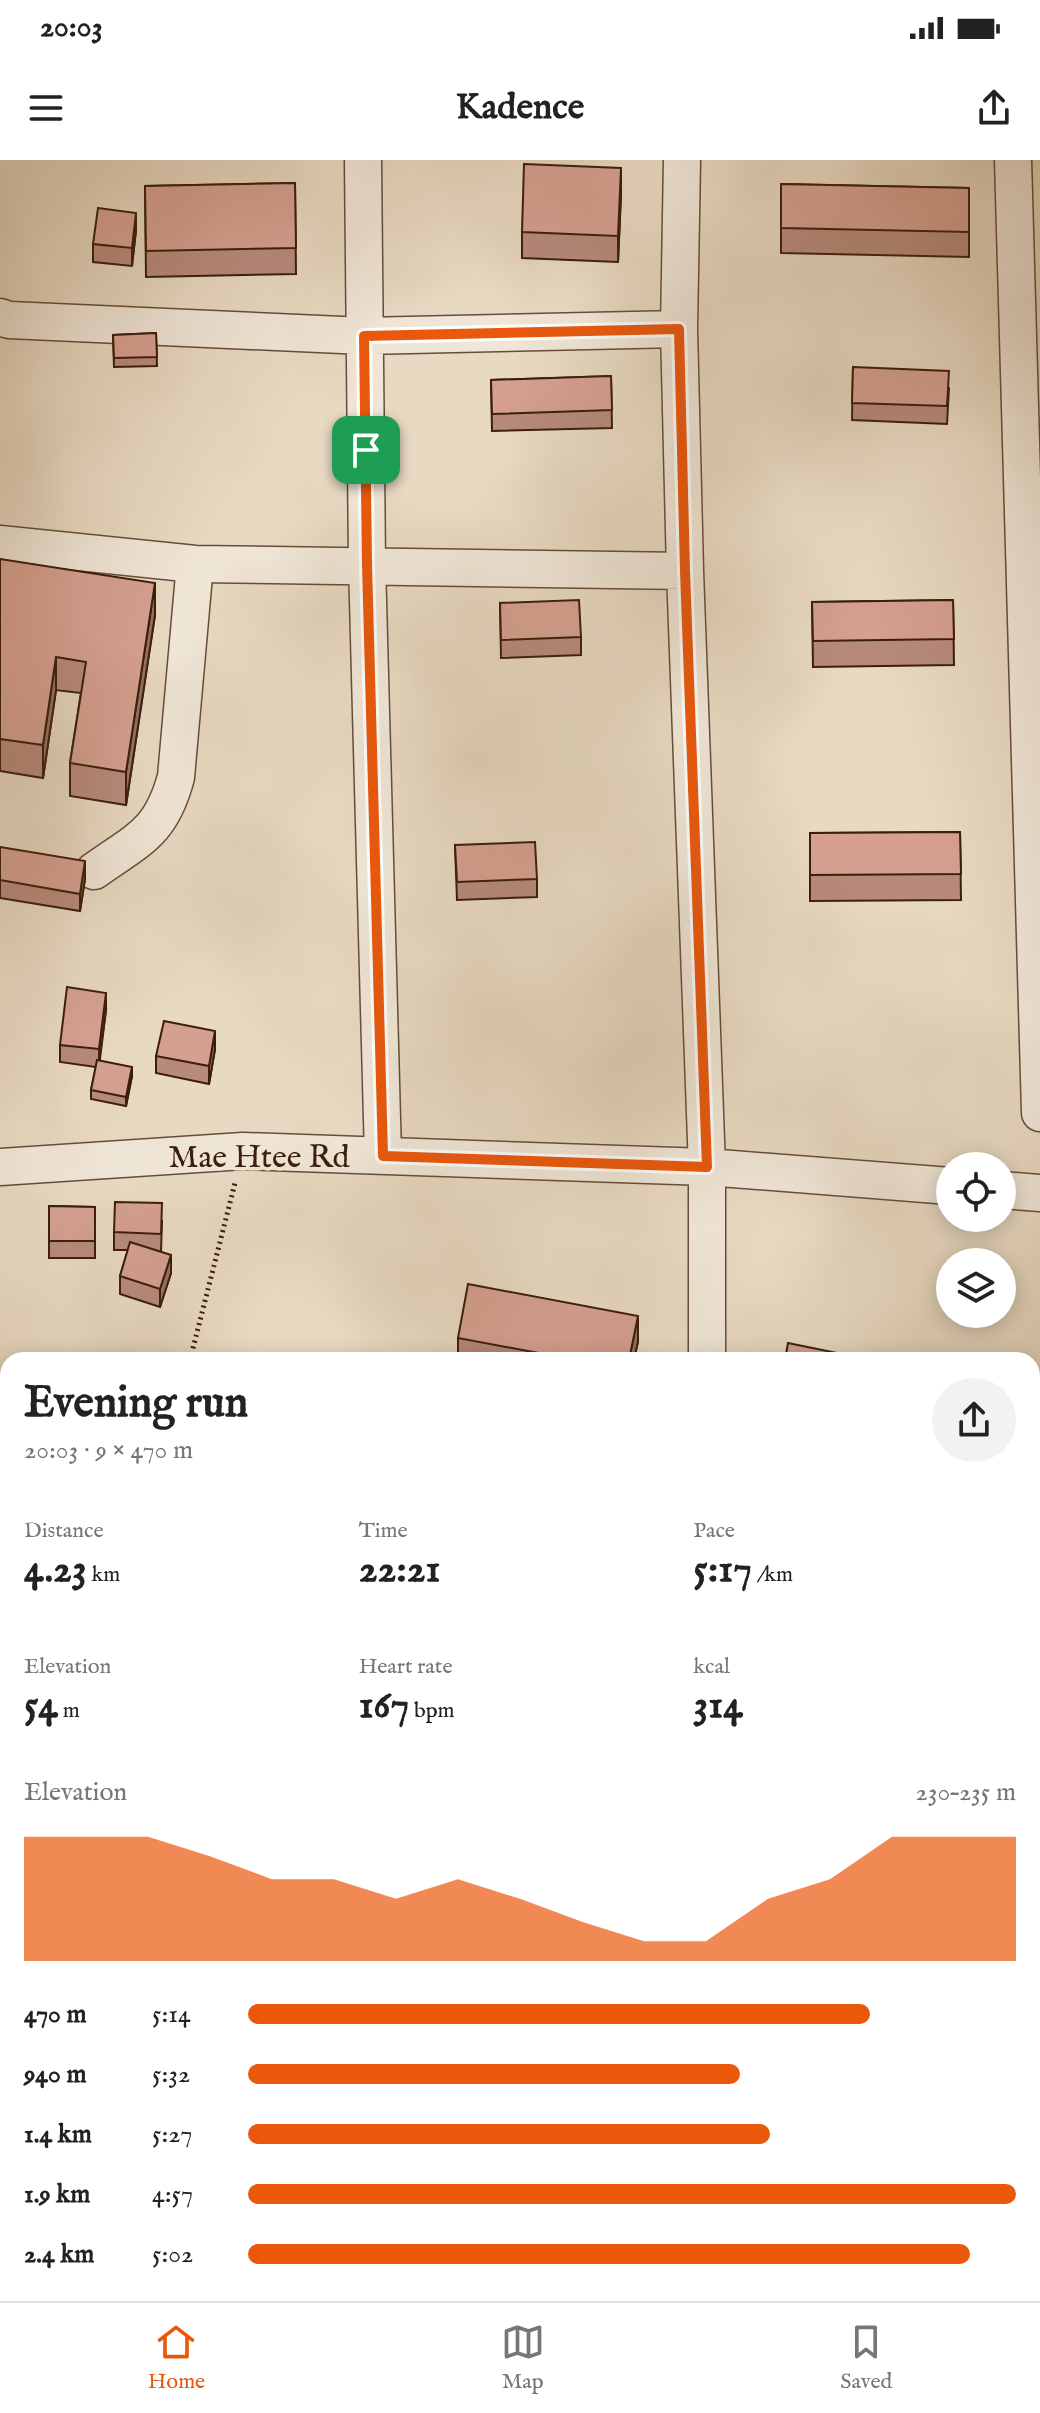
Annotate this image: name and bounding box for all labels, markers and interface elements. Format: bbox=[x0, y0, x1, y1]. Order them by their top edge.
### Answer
text: 20:03 bbox=[40, 9, 103, 47]
text: Kadence bbox=[456, 85, 584, 131]
icon: menu bbox=[24, 86, 68, 130]
icon: share bbox=[972, 86, 1016, 130]
pin bbox=[332, 416, 400, 484]
icon: arrive bbox=[344, 428, 388, 472]
street label: Mae Htee Rd bbox=[168, 1138, 351, 1179]
map controls bbox=[936, 1152, 1016, 1328]
button: locate bbox=[936, 1152, 1016, 1232]
button: layers bbox=[936, 1248, 1016, 1328]
text: Evening run bbox=[24, 1376, 248, 1432]
button: share bbox=[932, 1378, 1016, 1462]
text: 20:03 · 9 × 470 m bbox=[24, 1434, 193, 1467]
text: Distance bbox=[24, 1517, 104, 1545]
text: Time bbox=[359, 1517, 408, 1545]
text: Pace bbox=[693, 1517, 735, 1545]
text: 4.23 bbox=[24, 1545, 87, 1596]
text: 22:21 bbox=[359, 1545, 440, 1596]
text: 5:17 bbox=[693, 1545, 752, 1596]
text: km bbox=[87, 1561, 120, 1589]
text: /km bbox=[752, 1561, 793, 1589]
text: Elevation bbox=[24, 1653, 111, 1681]
text: Heart rate bbox=[359, 1653, 453, 1681]
text: kcal bbox=[693, 1653, 730, 1681]
text: 54 bbox=[24, 1681, 58, 1732]
text: 167 bbox=[359, 1681, 409, 1732]
text: 314 bbox=[693, 1681, 743, 1732]
text: m bbox=[58, 1697, 80, 1725]
text: bpm bbox=[409, 1697, 455, 1725]
text: Elevation bbox=[24, 1776, 127, 1809]
text: 230–235 m bbox=[916, 1776, 1016, 1809]
text: 470 m bbox=[24, 1998, 87, 2031]
text: 5:14 bbox=[152, 1998, 191, 2031]
text: 940 m bbox=[24, 2058, 86, 2091]
text: 5:32 bbox=[152, 2058, 190, 2091]
text: 1.4 km bbox=[24, 2118, 92, 2151]
text: 5:27 bbox=[152, 2118, 192, 2151]
text: 1.9 km bbox=[24, 2178, 90, 2211]
text: 4:57 bbox=[152, 2178, 193, 2211]
text: 2.4 km bbox=[24, 2238, 94, 2271]
text: 5:02 bbox=[152, 2238, 193, 2271]
tab: Home bbox=[148, 2320, 205, 2396]
tab: Map bbox=[501, 2320, 545, 2396]
tab: Saved bbox=[840, 2320, 892, 2396]

